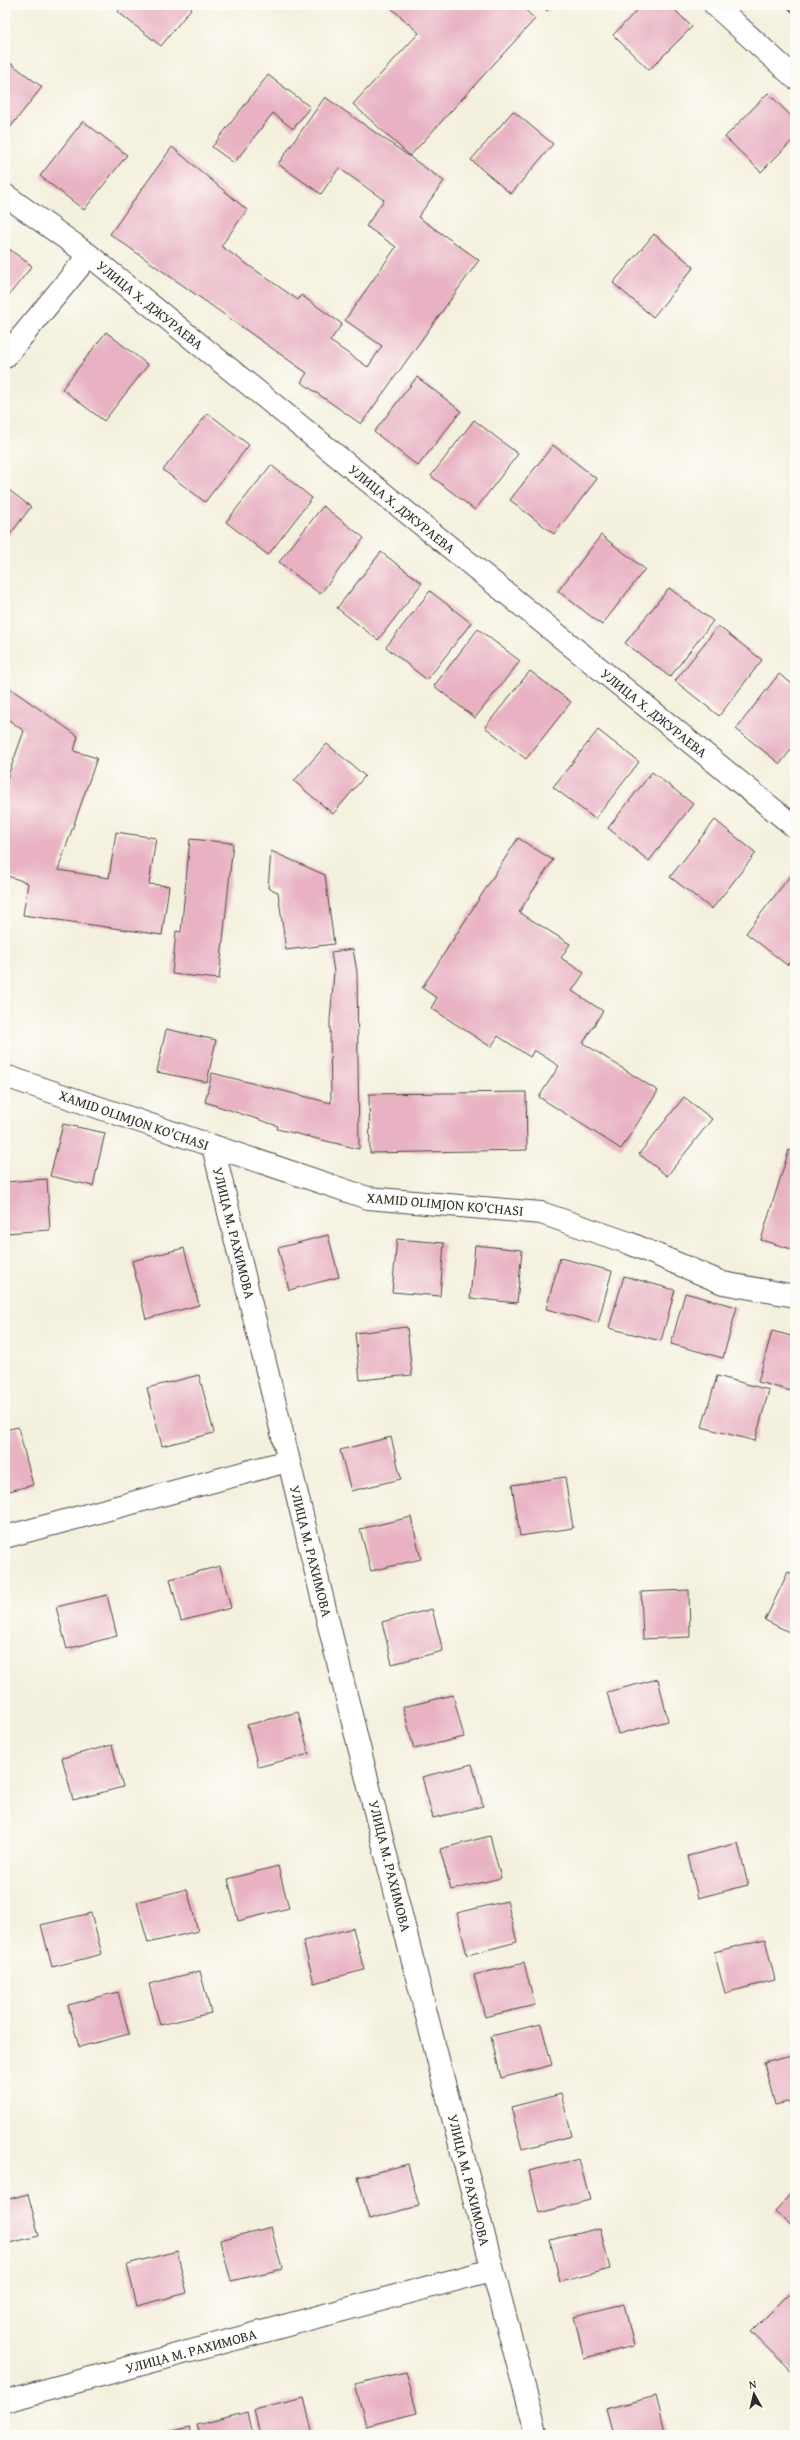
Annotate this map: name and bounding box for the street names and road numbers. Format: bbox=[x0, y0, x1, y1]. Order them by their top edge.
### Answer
street label: УЛИЦА Х. ДЖУРАЕВА bbox=[92, 256, 208, 355]
street label: УЛИЦА Х. ДЖУРАЕВА bbox=[344, 460, 460, 559]
street label: УЛИЦА Х. ДЖУРАЕВА bbox=[596, 664, 712, 763]
street label: XAMID OLIMJON KO'CHASI bbox=[56, 1085, 212, 1155]
street label: УЛИЦА М. РАХИМОВА bbox=[208, 1165, 260, 1301]
street label: XAMID OLIMJON KO'CHASI bbox=[366, 1187, 524, 1221]
street label: УЛИЦА М. РАХИМОВА bbox=[285, 1483, 337, 1619]
street label: УЛИЦА М. РАХИМОВА bbox=[364, 1798, 416, 1934]
street label: УЛИЦА М. РАХИМОВА bbox=[443, 2112, 495, 2248]
street label: УЛИЦА М. РАХИМОВА bbox=[123, 2324, 259, 2378]

